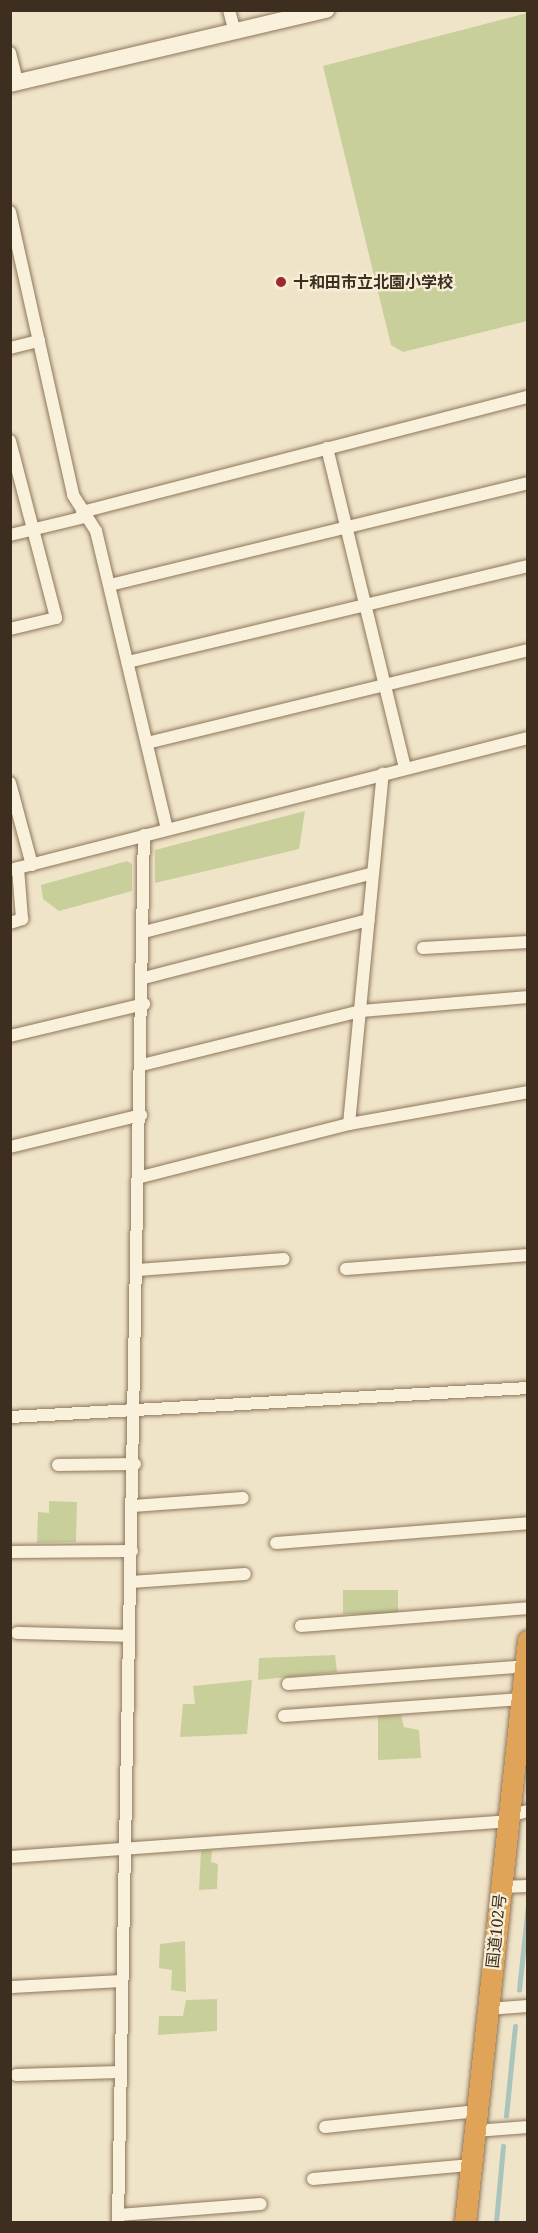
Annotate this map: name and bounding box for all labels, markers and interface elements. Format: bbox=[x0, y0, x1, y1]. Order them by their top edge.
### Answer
place label: 十和田市立北園小学校 bbox=[293, 272, 453, 292]
marker: 十和田市立北園小学校 bbox=[274, 275, 288, 289]
street label: 国道102号 bbox=[483, 1893, 509, 1969]

